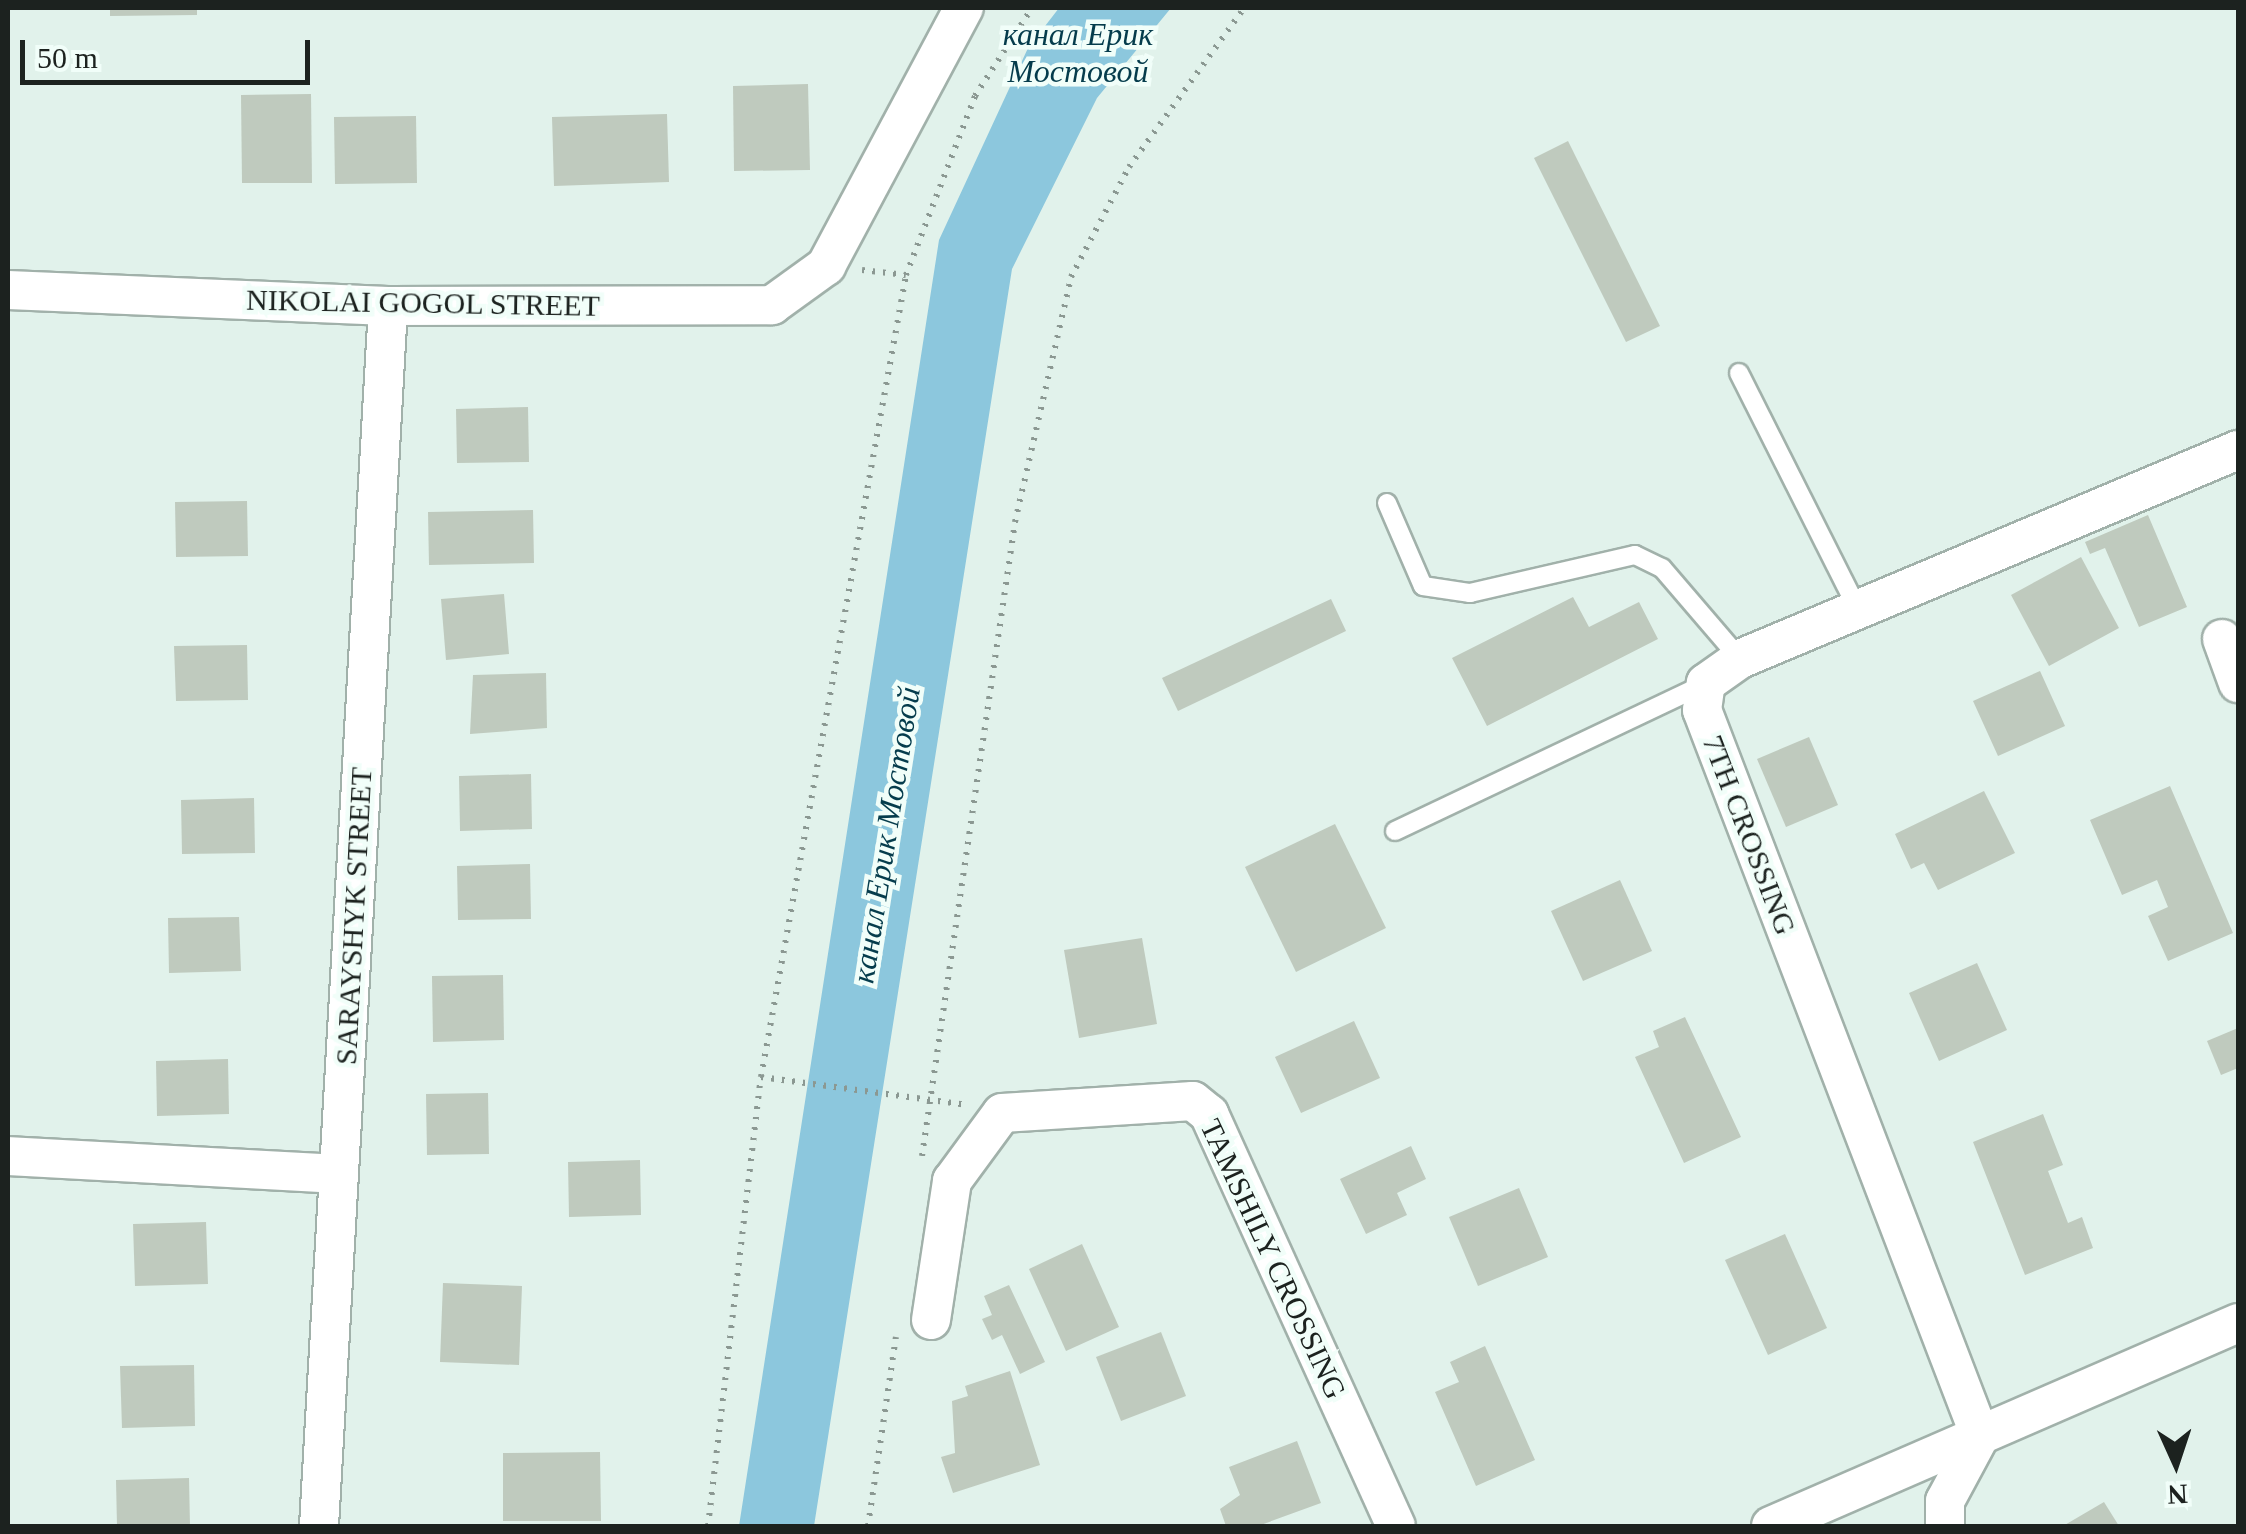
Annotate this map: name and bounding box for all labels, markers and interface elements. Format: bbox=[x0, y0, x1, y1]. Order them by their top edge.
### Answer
water label: канал Ерик Мостовой bbox=[1003, 16, 1153, 91]
scale bar bbox=[25, 20, 315, 82]
text: 50 m bbox=[37, 41, 98, 74]
street label: NIKOLAI GOGOL STREET bbox=[245, 282, 601, 324]
water label: канал Ерик Мостовой bbox=[844, 684, 928, 986]
street label: 7TH CROSSING bbox=[1694, 730, 1804, 940]
street label: SARAYSHYK STREET bbox=[328, 766, 380, 1066]
street label: TAMSHILY CROSSING bbox=[1192, 1113, 1354, 1405]
north arrow bbox=[2126, 1414, 2226, 1514]
text: N bbox=[2167, 1478, 2189, 1510]

